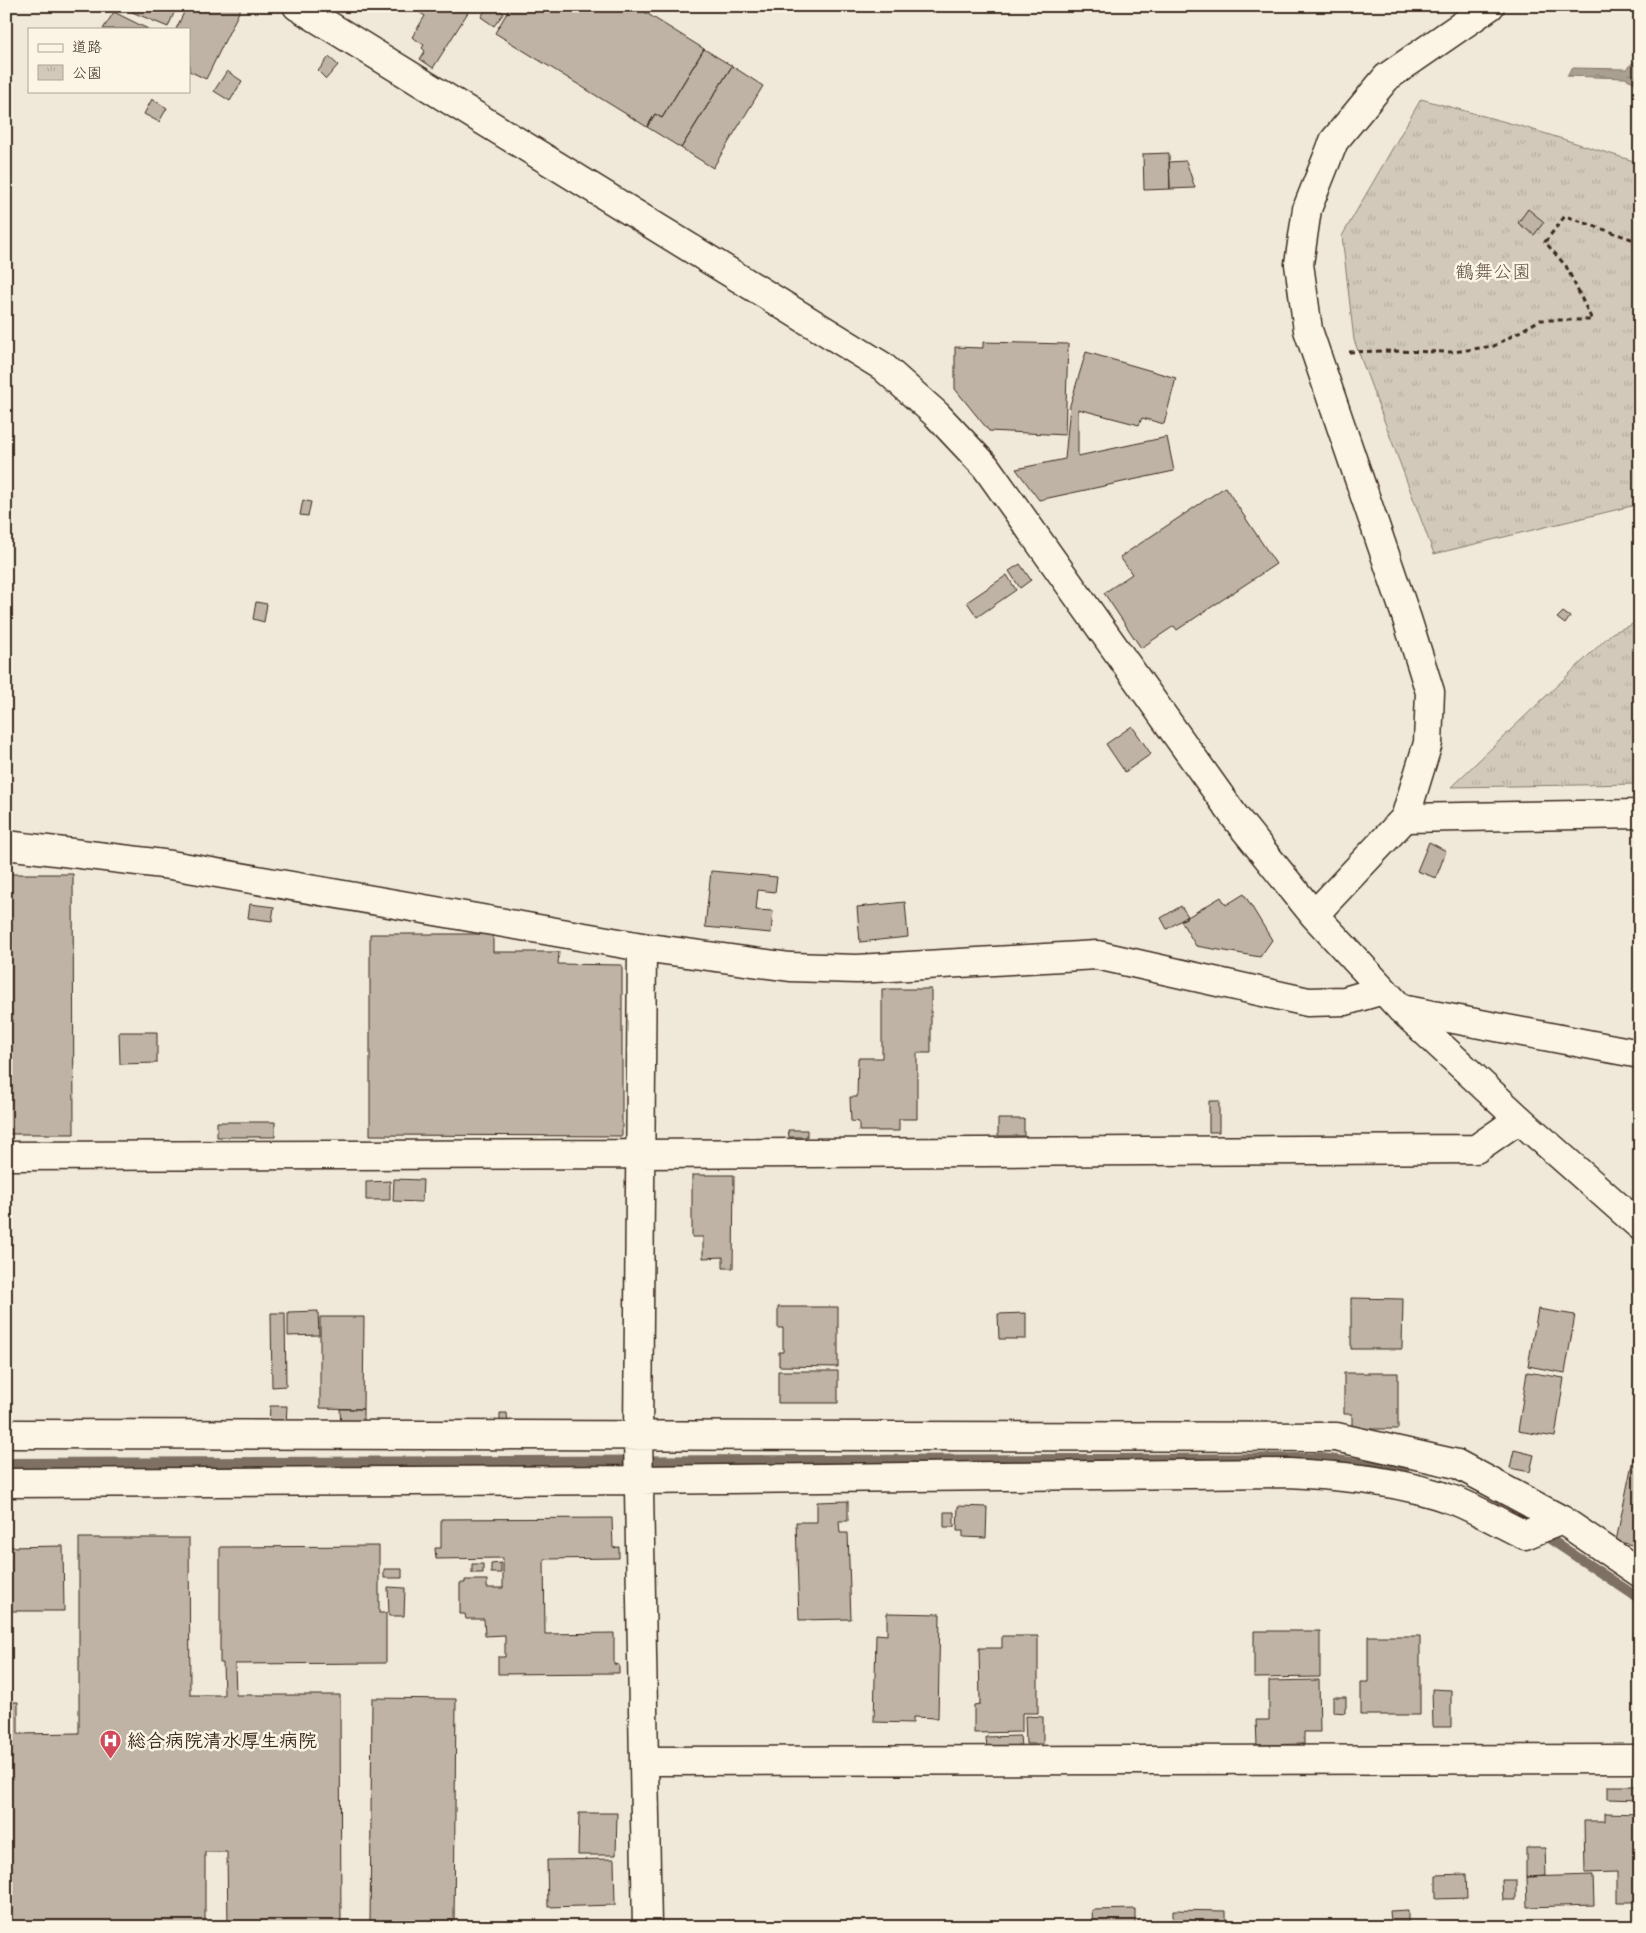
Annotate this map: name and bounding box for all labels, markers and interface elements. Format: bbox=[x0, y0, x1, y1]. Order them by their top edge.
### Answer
legend bbox=[28, 28, 190, 92]
text: 道路 bbox=[72, 38, 102, 58]
text: 公園 bbox=[72, 64, 102, 84]
park label: 鶴舞公園 bbox=[1455, 260, 1531, 285]
hospital icon: 総合病院清水厚生病院 bbox=[99, 1729, 123, 1760]
place label: 総合病院清水厚生病院 bbox=[127, 1729, 317, 1754]

